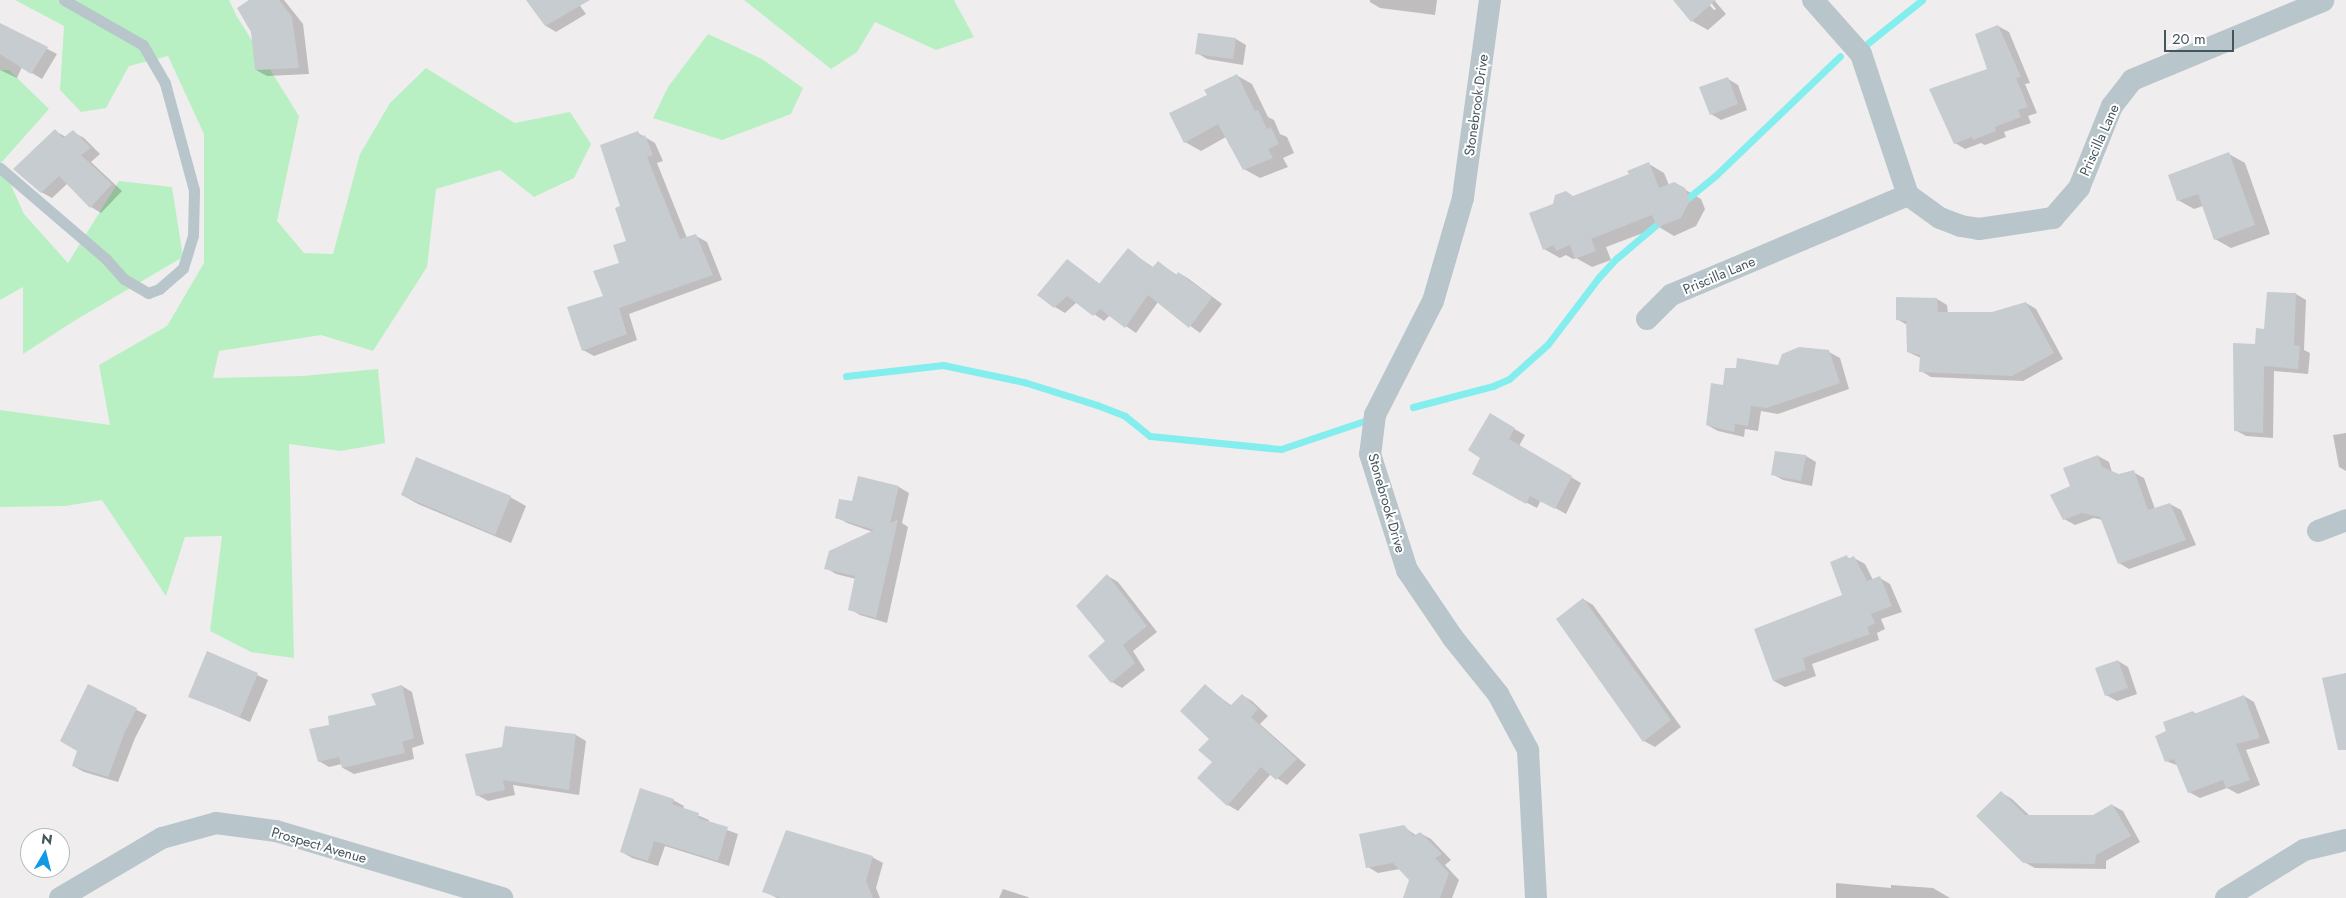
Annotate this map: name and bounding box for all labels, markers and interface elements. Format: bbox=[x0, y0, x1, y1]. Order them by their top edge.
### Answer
scale bar bbox=[2166, 20, 2236, 52]
text: 20 m bbox=[2172, 28, 2206, 50]
street label: Stonebrook Drive bbox=[1461, 53, 1491, 157]
street label: Priscilla Lane bbox=[2076, 102, 2122, 178]
street label: Priscilla Lane bbox=[1680, 252, 1758, 298]
street label: Stonebrook Drive bbox=[1365, 451, 1409, 555]
street label: Prospect Avenue bbox=[269, 823, 369, 867]
north arrow bbox=[20, 828, 70, 878]
text: N bbox=[40, 828, 54, 850]

